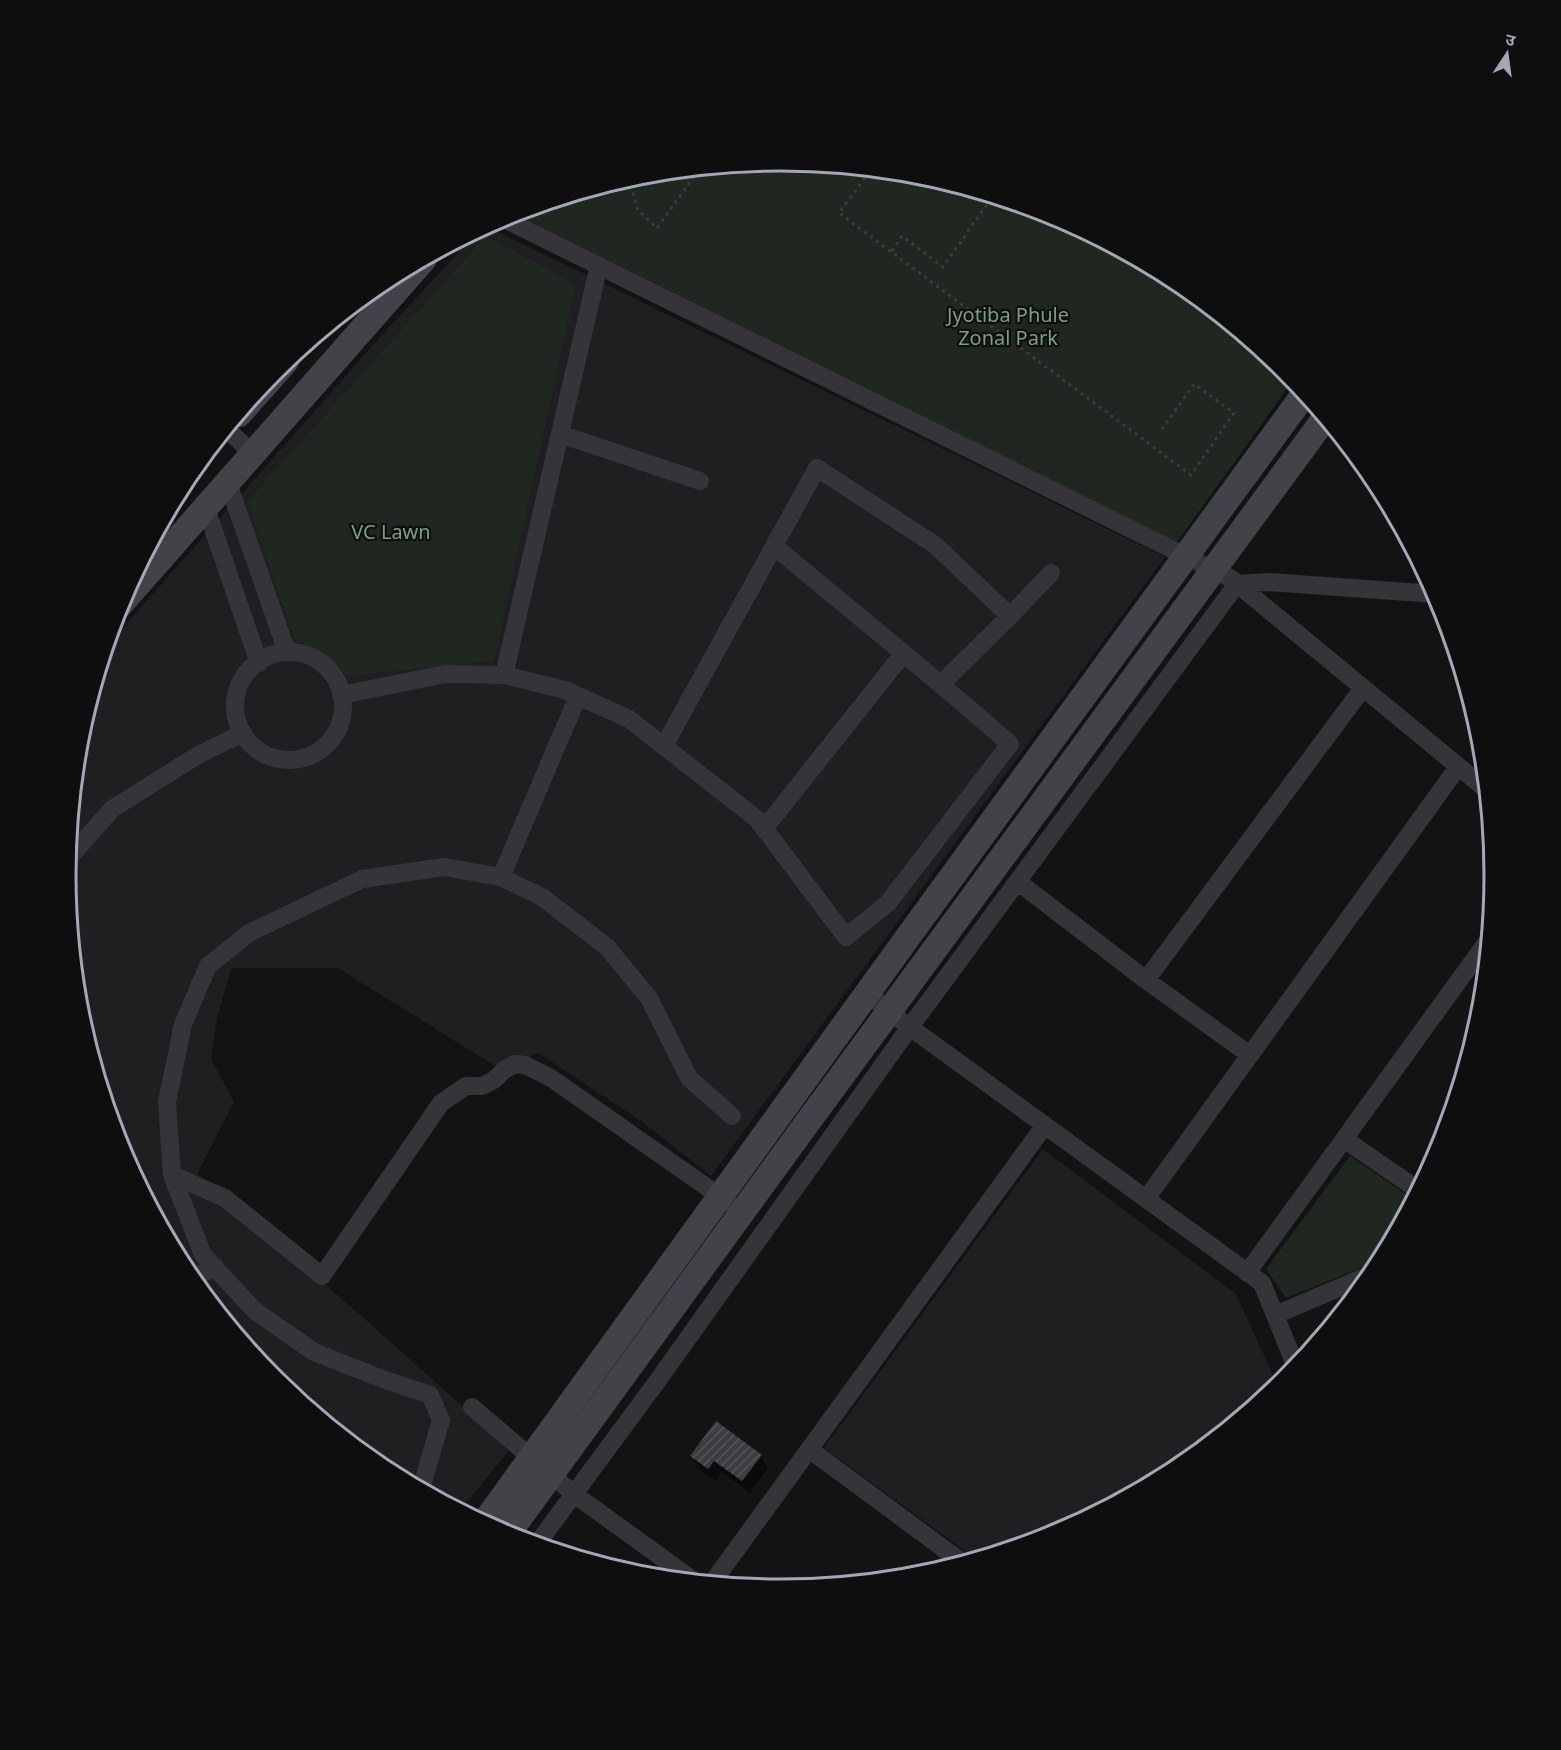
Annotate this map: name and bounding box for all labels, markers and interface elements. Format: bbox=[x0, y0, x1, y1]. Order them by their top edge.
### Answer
north arrow bbox=[1477, 24, 1537, 84]
text: उ bbox=[1503, 28, 1518, 51]
park label: Jyotiba Phule Zonal Park bbox=[945, 301, 1069, 351]
park label: VC Lawn bbox=[351, 518, 431, 545]

